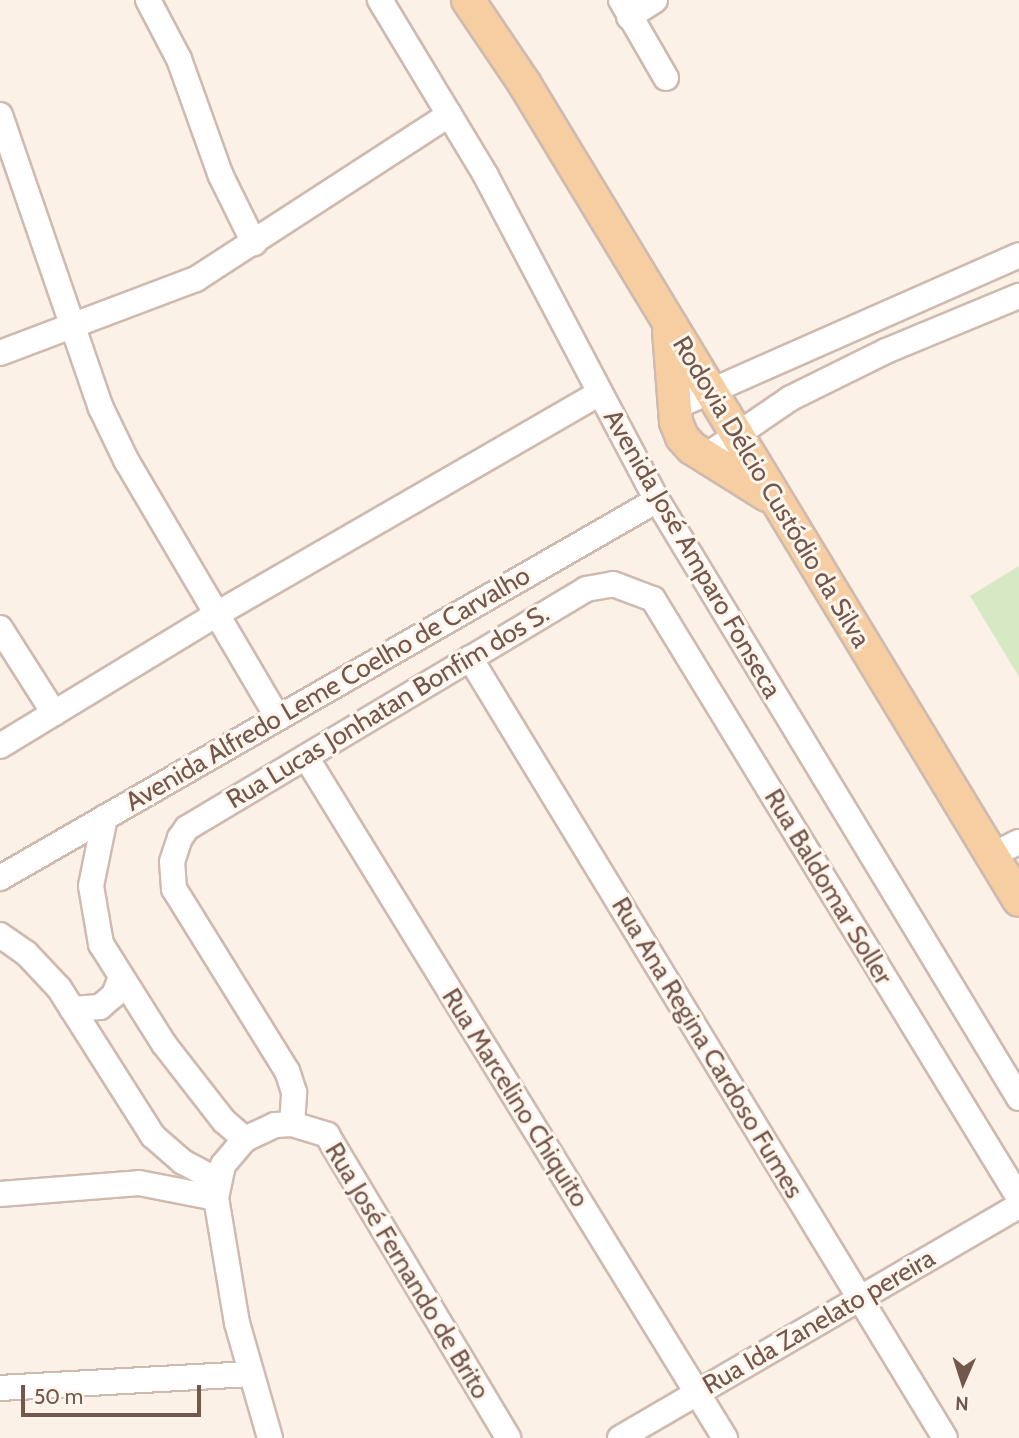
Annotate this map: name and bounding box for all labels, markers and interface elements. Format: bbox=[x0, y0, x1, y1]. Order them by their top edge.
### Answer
street label: Rodovia Délcio Custódio da Silva bbox=[666, 331, 876, 653]
street label: Avenida José Amparo Fonseca bbox=[597, 404, 787, 704]
street label: Avenida Alfredo Leme Coelho de Carvalho bbox=[120, 560, 536, 818]
street label: Rua Lucas Jonhatan Bonfim dos S. bbox=[221, 598, 555, 816]
street label: Rua Baldomar Soller bbox=[757, 784, 899, 990]
street label: Rua Ana Regina Cardoso Fumes bbox=[605, 892, 809, 1204]
street label: Rua Marcelino Chiquito bbox=[435, 983, 595, 1213]
street label: Rua José Fernando de Brito bbox=[318, 1137, 496, 1405]
street label: Rua Ida Zanelato pereira bbox=[697, 1243, 941, 1401]
north arrow bbox=[928, 1347, 998, 1417]
scale bar bbox=[24, 1372, 205, 1416]
text: 50 m bbox=[34, 1384, 83, 1409]
text: N bbox=[955, 1392, 969, 1415]

